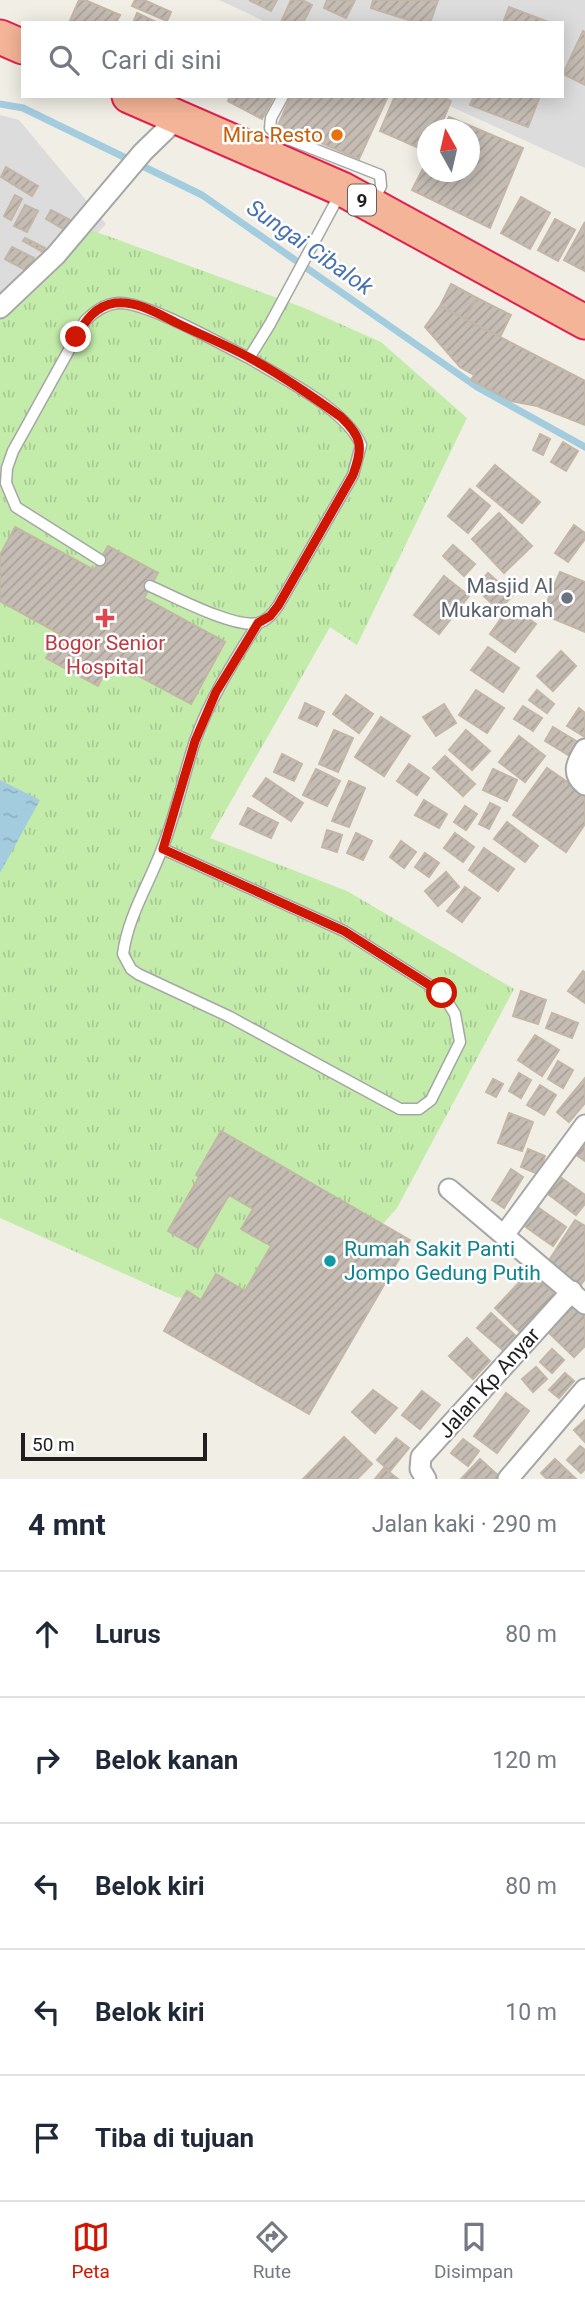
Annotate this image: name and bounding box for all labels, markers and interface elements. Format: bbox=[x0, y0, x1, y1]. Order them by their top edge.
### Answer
search box bbox=[21, 21, 564, 98]
icon: search bbox=[45, 41, 83, 79]
text: Cari di sini bbox=[101, 45, 222, 75]
north arrow bbox=[417, 119, 480, 182]
place label: Mira Resto bbox=[223, 123, 323, 147]
marker: Mira Resto bbox=[329, 127, 345, 143]
road number: 9 bbox=[348, 184, 376, 216]
water label: Sungai Cibalok bbox=[241, 194, 379, 301]
route end bbox=[60, 321, 91, 352]
place label: Masjid Al Mukaromah bbox=[441, 574, 553, 622]
marker: Masjid Al Mukaromah bbox=[559, 590, 575, 606]
marker: Bogor Senior Hospital bbox=[95, 608, 115, 628]
place label: Bogor Senior Hospital bbox=[45, 631, 165, 679]
route start bbox=[426, 977, 457, 1008]
place label: Rumah Sakit Panti Jompo Gedung Putih bbox=[344, 1237, 541, 1285]
marker: Rumah Sakit Panti Jompo Gedung Putih bbox=[322, 1253, 338, 1269]
street label: Jalan Kp Anyar bbox=[433, 1323, 545, 1443]
scale bar bbox=[21, 1430, 206, 1462]
text: 50 m bbox=[32, 1433, 75, 1456]
text: 4 mnt bbox=[28, 1507, 106, 1542]
text: Jalan kaki · 290 m bbox=[372, 1511, 557, 1538]
icon: ahead bbox=[28, 1615, 66, 1653]
text: Lurus bbox=[95, 1619, 161, 1649]
text: 80 m bbox=[505, 1621, 557, 1648]
icon: right bbox=[28, 1741, 66, 1779]
text: Belok kanan bbox=[95, 1745, 238, 1775]
text: 120 m bbox=[492, 1747, 557, 1774]
icon: left bbox=[28, 1867, 66, 1905]
text: Belok kiri bbox=[95, 1871, 205, 1901]
text: 80 m bbox=[505, 1873, 557, 1900]
icon: left bbox=[28, 1993, 66, 2031]
text: Belok kiri bbox=[95, 1997, 205, 2027]
text: 10 m bbox=[505, 1999, 557, 2026]
icon: arrive bbox=[28, 2119, 66, 2157]
text: Tiba di tujuan bbox=[95, 2123, 254, 2153]
tab: Peta bbox=[71, 2218, 110, 2283]
tab: Rute bbox=[253, 2218, 291, 2283]
tab: Disimpan bbox=[434, 2218, 514, 2283]

